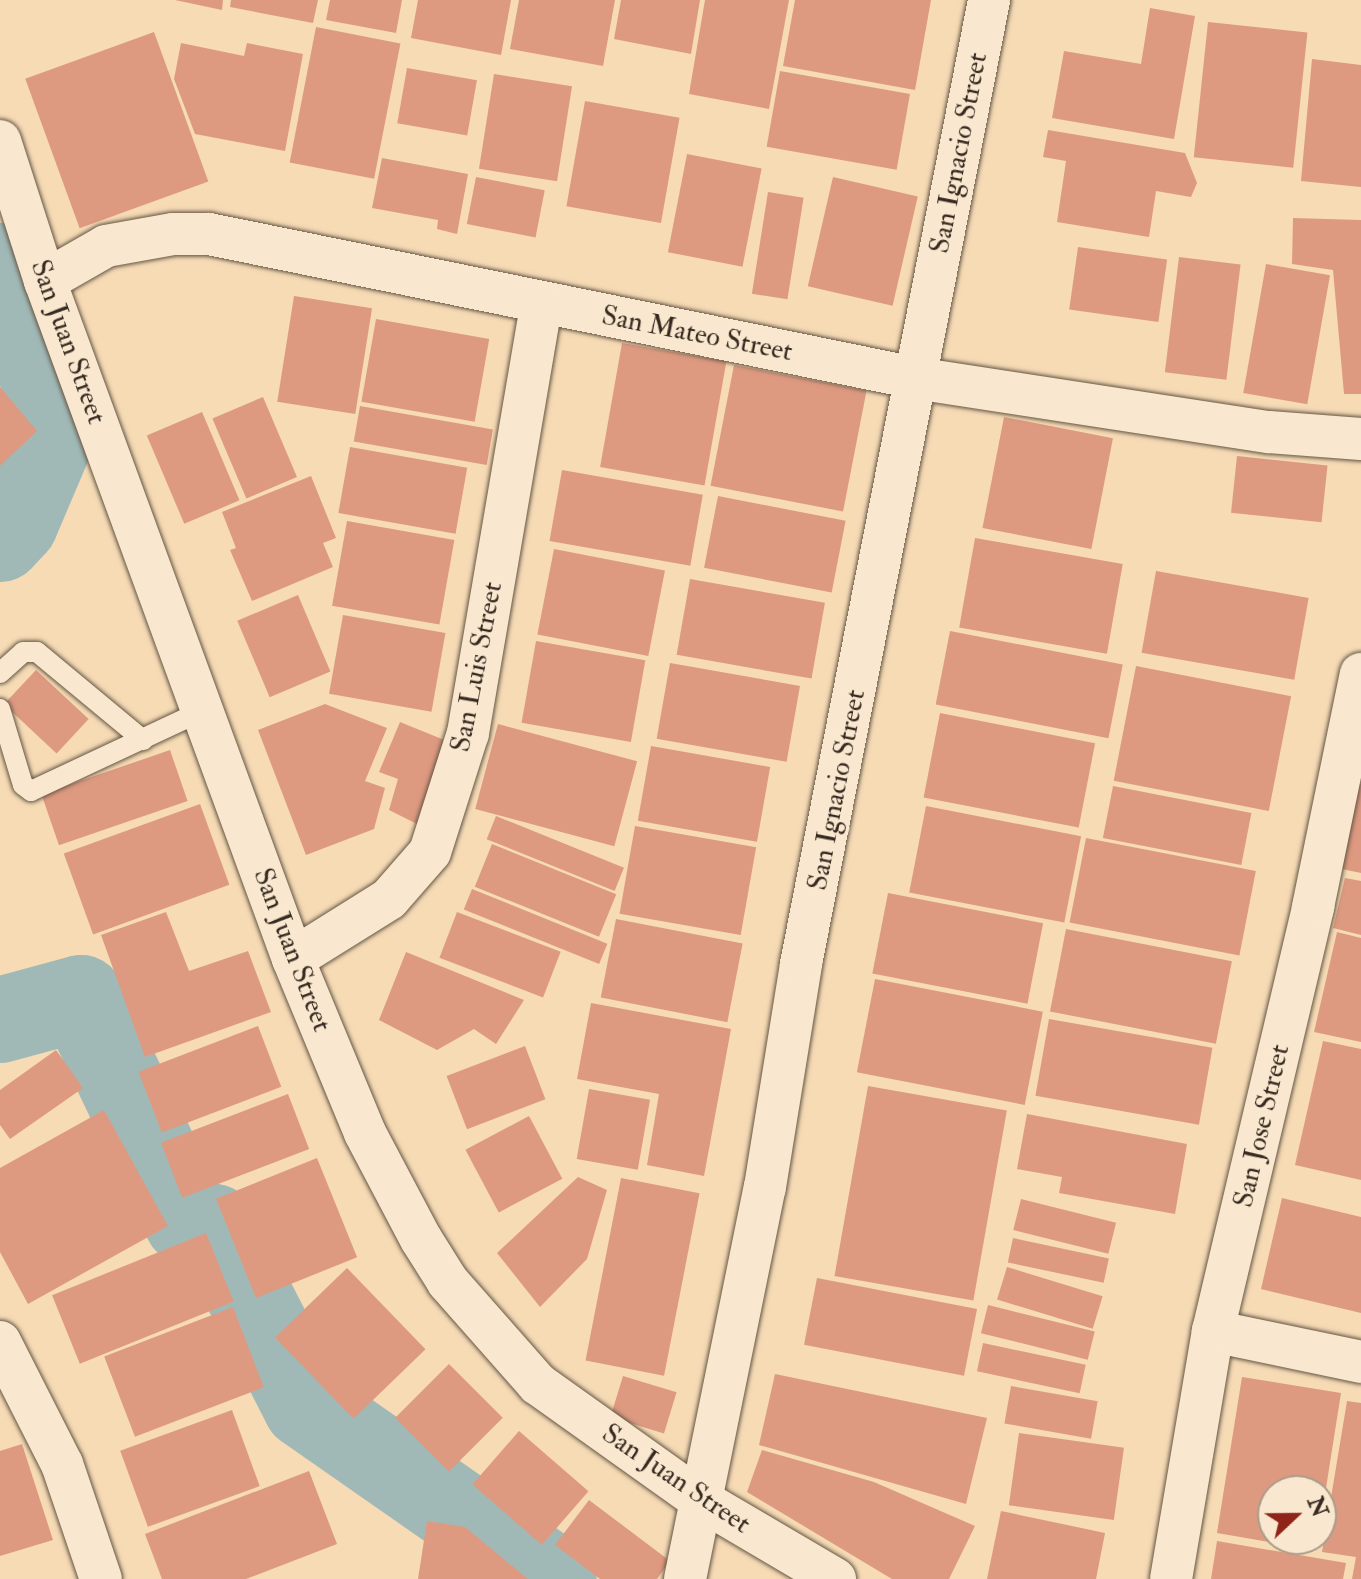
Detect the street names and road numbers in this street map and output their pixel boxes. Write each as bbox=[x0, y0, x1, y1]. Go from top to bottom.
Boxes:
street label: San Ignacio Street bbox=[923, 50, 995, 256]
street label: San Juan Street bbox=[23, 255, 113, 429]
street label: San Mateo Street bbox=[599, 299, 795, 369]
street label: San Luis Street bbox=[444, 579, 510, 755]
street label: San Ignacio Street bbox=[801, 687, 873, 893]
street label: San Juan Street bbox=[245, 864, 339, 1036]
street label: San Jose Street bbox=[1227, 1041, 1297, 1211]
street label: San Juan Street bbox=[595, 1417, 757, 1541]

